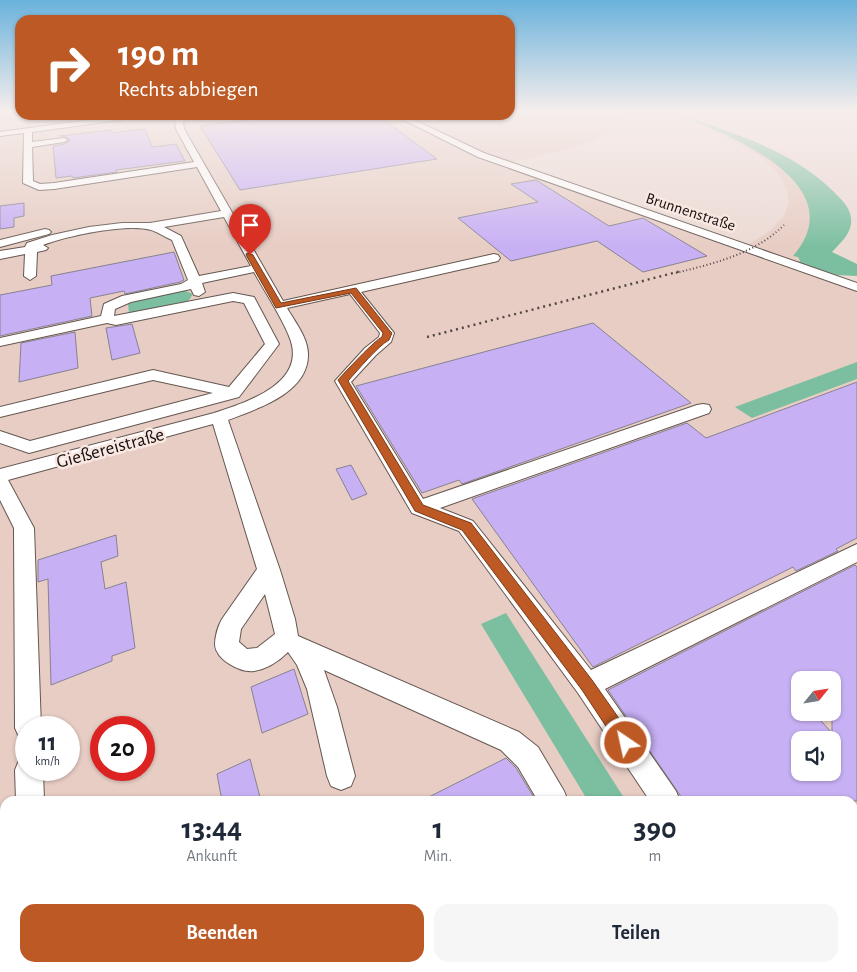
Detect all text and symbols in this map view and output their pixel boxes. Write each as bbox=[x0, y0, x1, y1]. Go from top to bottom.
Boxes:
icon: right bbox=[35, 35, 100, 100]
text: 190 m bbox=[118, 37, 199, 72]
text: Rechts abbiegen bbox=[118, 78, 259, 100]
street label: Brunnenstraße bbox=[644, 190, 738, 234]
pin bbox=[229, 204, 271, 255]
icon: arrive bbox=[236, 211, 264, 239]
street label: Gießereistraße bbox=[54, 425, 166, 472]
north arrow bbox=[791, 671, 841, 721]
map controls bbox=[791, 671, 841, 781]
speed limit sign: 20 bbox=[90, 716, 155, 781]
position arrow bbox=[599, 716, 651, 768]
text: 11 bbox=[38, 730, 57, 755]
button: sound bbox=[791, 731, 841, 781]
text: km/h bbox=[35, 755, 60, 767]
text: 13:44 bbox=[181, 814, 242, 844]
text: 1 bbox=[432, 814, 443, 844]
text: 390 bbox=[633, 814, 677, 844]
text: Ankunft bbox=[186, 848, 237, 864]
text: Min. bbox=[424, 848, 452, 864]
text: m bbox=[649, 848, 661, 864]
button: Beenden bbox=[20, 904, 424, 962]
button: Teilen bbox=[434, 904, 838, 962]

